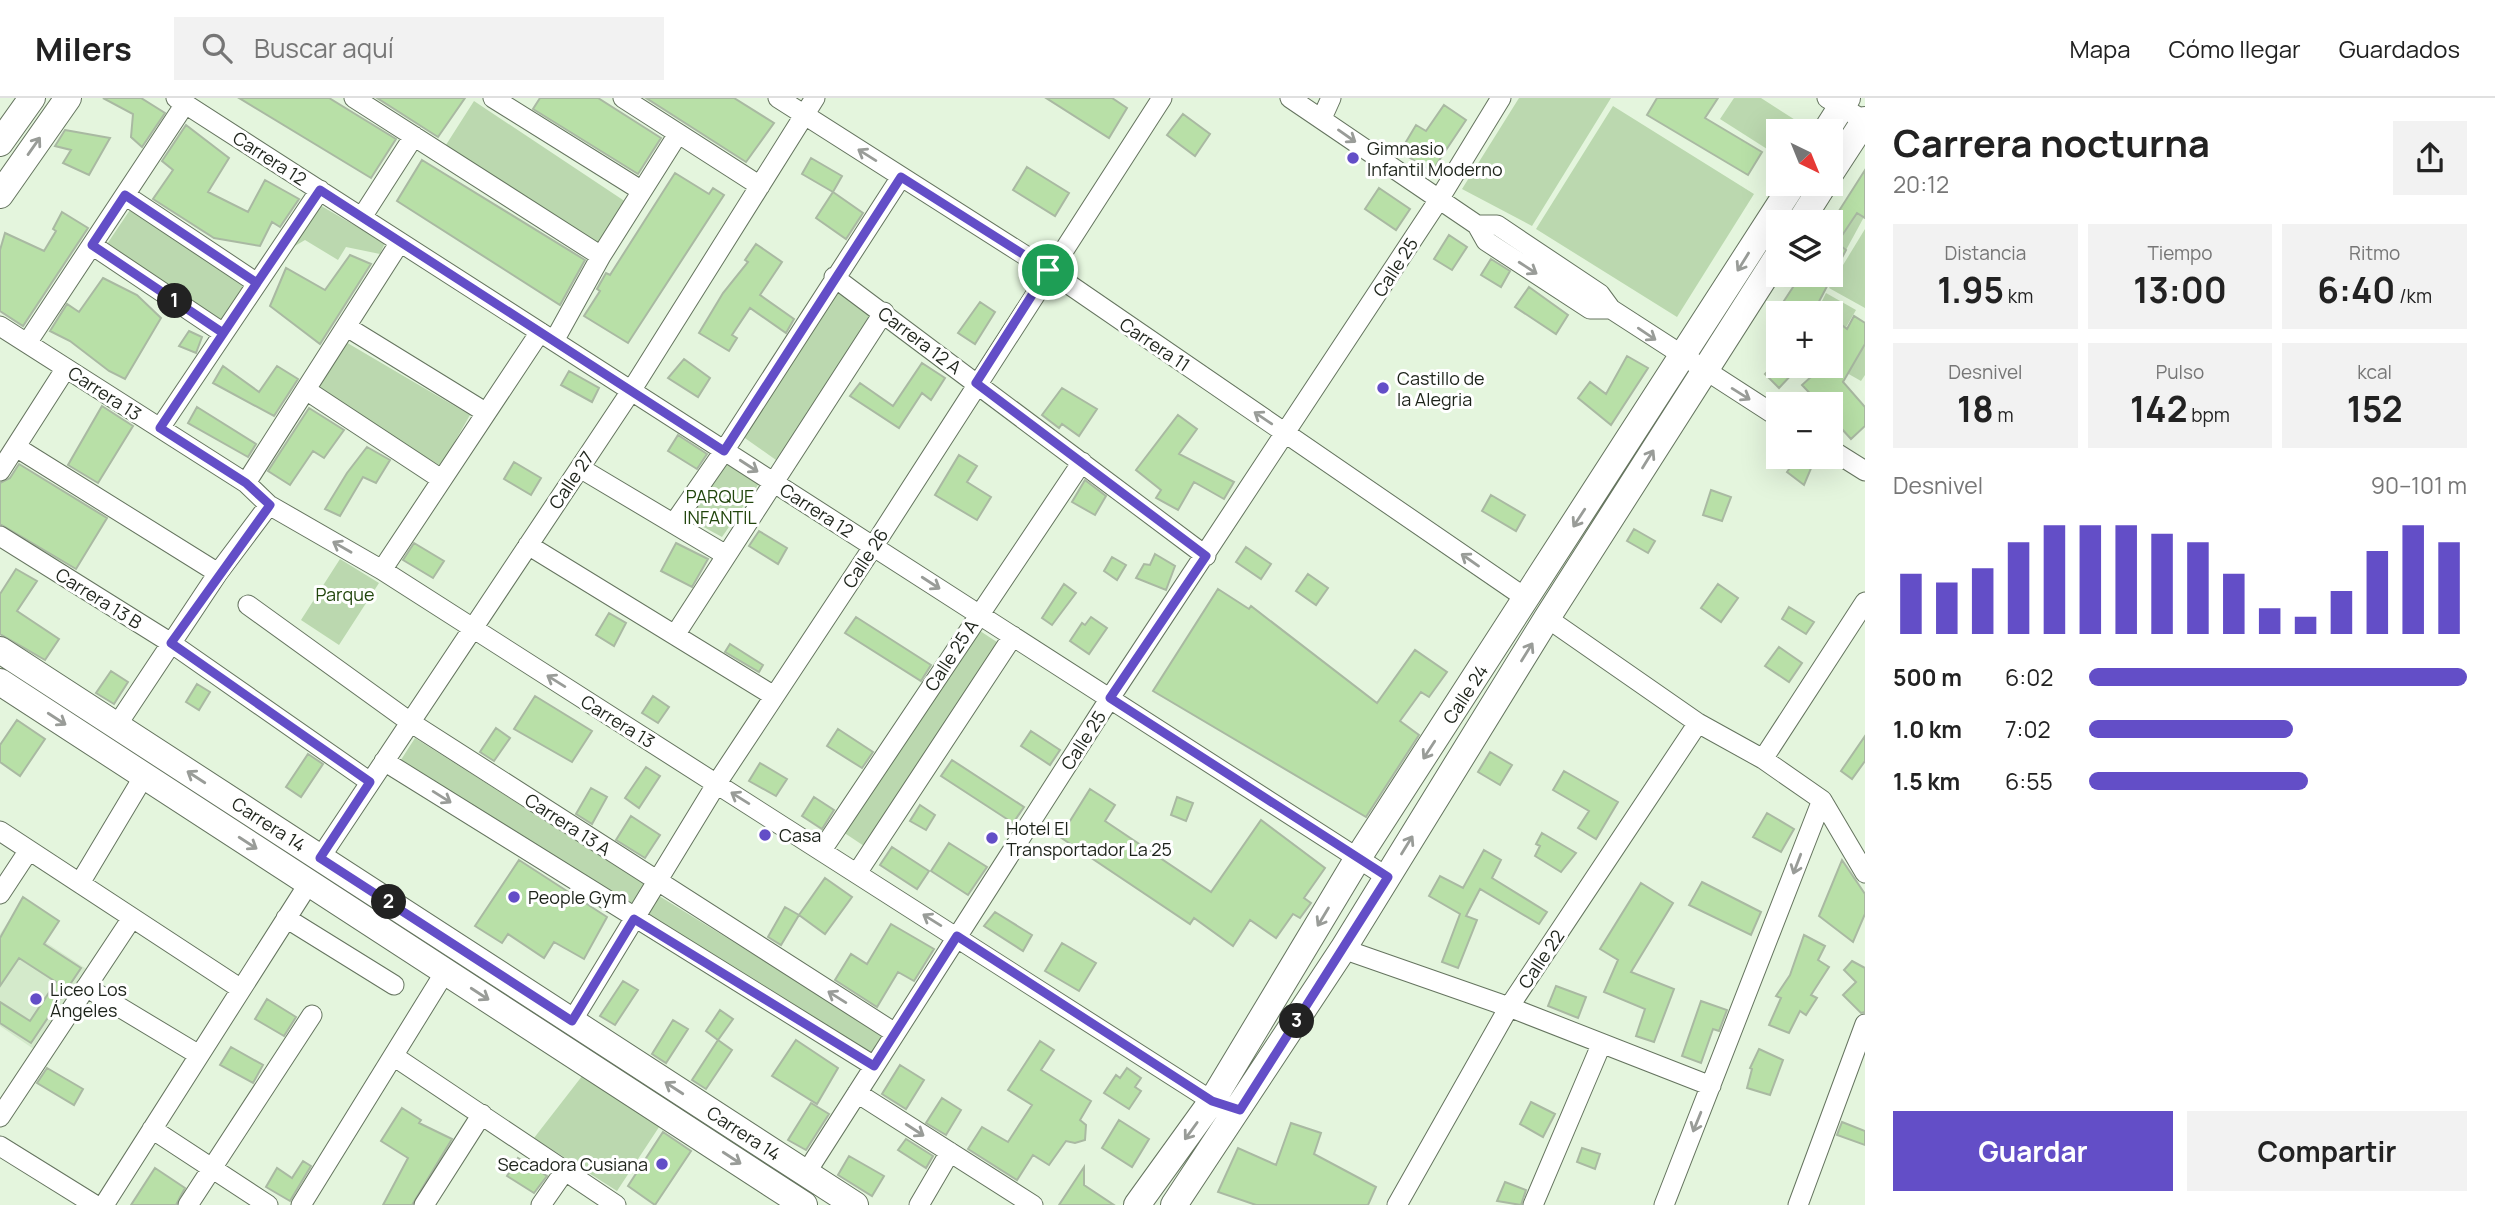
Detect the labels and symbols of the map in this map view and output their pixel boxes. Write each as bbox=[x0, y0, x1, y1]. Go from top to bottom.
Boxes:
north arrow bbox=[1766, 119, 1843, 196]
street label: Carrera 12 bbox=[229, 125, 311, 191]
one-way arrow bbox=[1337, 129, 1356, 143]
place label: Gimnasio Infantil Moderno bbox=[1367, 136, 1503, 181]
one-way arrow bbox=[27, 137, 41, 156]
one-way arrow bbox=[858, 147, 877, 162]
marker: Gimnasio Infantil Moderno bbox=[1345, 150, 1361, 166]
street label: Calle 25 bbox=[1367, 233, 1423, 301]
pin bbox=[1018, 240, 1078, 300]
one-way arrow bbox=[1736, 252, 1750, 271]
one-way arrow bbox=[1518, 262, 1538, 276]
pin: 1 bbox=[158, 284, 192, 318]
street label: Carrera 12 A bbox=[874, 301, 967, 379]
street label: Carrera 11 bbox=[1115, 312, 1195, 376]
one-way arrow bbox=[1636, 327, 1656, 341]
street label: Carrera 13 bbox=[64, 360, 146, 426]
place label: Castillo de la Alegria bbox=[1397, 366, 1485, 411]
marker: Castillo de la Alegria bbox=[1375, 380, 1391, 396]
one-way arrow bbox=[1731, 387, 1751, 401]
one-way arrow bbox=[1254, 410, 1273, 425]
street label: Calle 27 bbox=[543, 446, 599, 514]
one-way arrow bbox=[1642, 450, 1656, 470]
one-way arrow bbox=[738, 460, 758, 474]
street label: Carrera 12 bbox=[776, 477, 858, 543]
park label: PARQUE INFANTIL bbox=[683, 484, 757, 529]
one-way arrow bbox=[1571, 508, 1586, 527]
street label: Calle 26 bbox=[837, 523, 893, 593]
one-way arrow bbox=[333, 540, 353, 554]
one-way arrow bbox=[1461, 553, 1480, 567]
street label: Carrera 13 B bbox=[51, 562, 147, 634]
one-way arrow bbox=[921, 576, 940, 591]
park label: Parque bbox=[316, 582, 374, 606]
street label: Calle 25 A bbox=[919, 614, 983, 696]
one-way arrow bbox=[1520, 642, 1534, 662]
street label: Calle 24 bbox=[1437, 660, 1493, 728]
one-way arrow bbox=[546, 673, 566, 687]
street label: Carrera 13 bbox=[576, 689, 660, 753]
street label: Calle 25 bbox=[1055, 706, 1111, 774]
one-way arrow bbox=[47, 712, 66, 727]
one-way arrow bbox=[1421, 740, 1436, 759]
one-way arrow bbox=[187, 770, 206, 784]
street label: Carrera 13 A bbox=[520, 787, 616, 861]
one-way arrow bbox=[432, 790, 451, 805]
street label: Carrera 14 bbox=[227, 791, 311, 857]
one-way arrow bbox=[731, 791, 750, 805]
place label: Hotel El Transportador La 25 bbox=[1006, 816, 1172, 861]
place label: Casa bbox=[779, 823, 821, 847]
marker: Casa bbox=[757, 827, 773, 843]
marker: Hotel El Transportador La 25 bbox=[984, 830, 1000, 846]
one-way arrow bbox=[238, 836, 257, 851]
one-way arrow bbox=[1401, 836, 1415, 856]
one-way arrow bbox=[1790, 852, 1803, 874]
pin: 2 bbox=[372, 884, 406, 920]
place label: People Gym bbox=[528, 885, 626, 909]
marker: People Gym bbox=[506, 889, 522, 905]
one-way arrow bbox=[1316, 906, 1330, 926]
one-way arrow bbox=[922, 913, 942, 927]
street label: Calle 22 bbox=[1513, 925, 1569, 993]
place label: Liceo Los Ángeles bbox=[50, 977, 127, 1022]
one-way arrow bbox=[469, 987, 489, 1001]
one-way arrow bbox=[828, 989, 848, 1003]
marker: Liceo Los Ángeles bbox=[28, 991, 44, 1007]
pin: 3 bbox=[1280, 1004, 1314, 1038]
one-way arrow bbox=[665, 1080, 685, 1094]
street label: Carrera 14 bbox=[702, 1100, 786, 1166]
one-way arrow bbox=[1690, 1110, 1703, 1132]
one-way arrow bbox=[1183, 1121, 1198, 1140]
one-way arrow bbox=[904, 1123, 924, 1137]
one-way arrow bbox=[722, 1151, 741, 1165]
place label: Secadora Cusiana bbox=[498, 1152, 648, 1176]
marker: Secadora Cusiana bbox=[654, 1156, 670, 1172]

